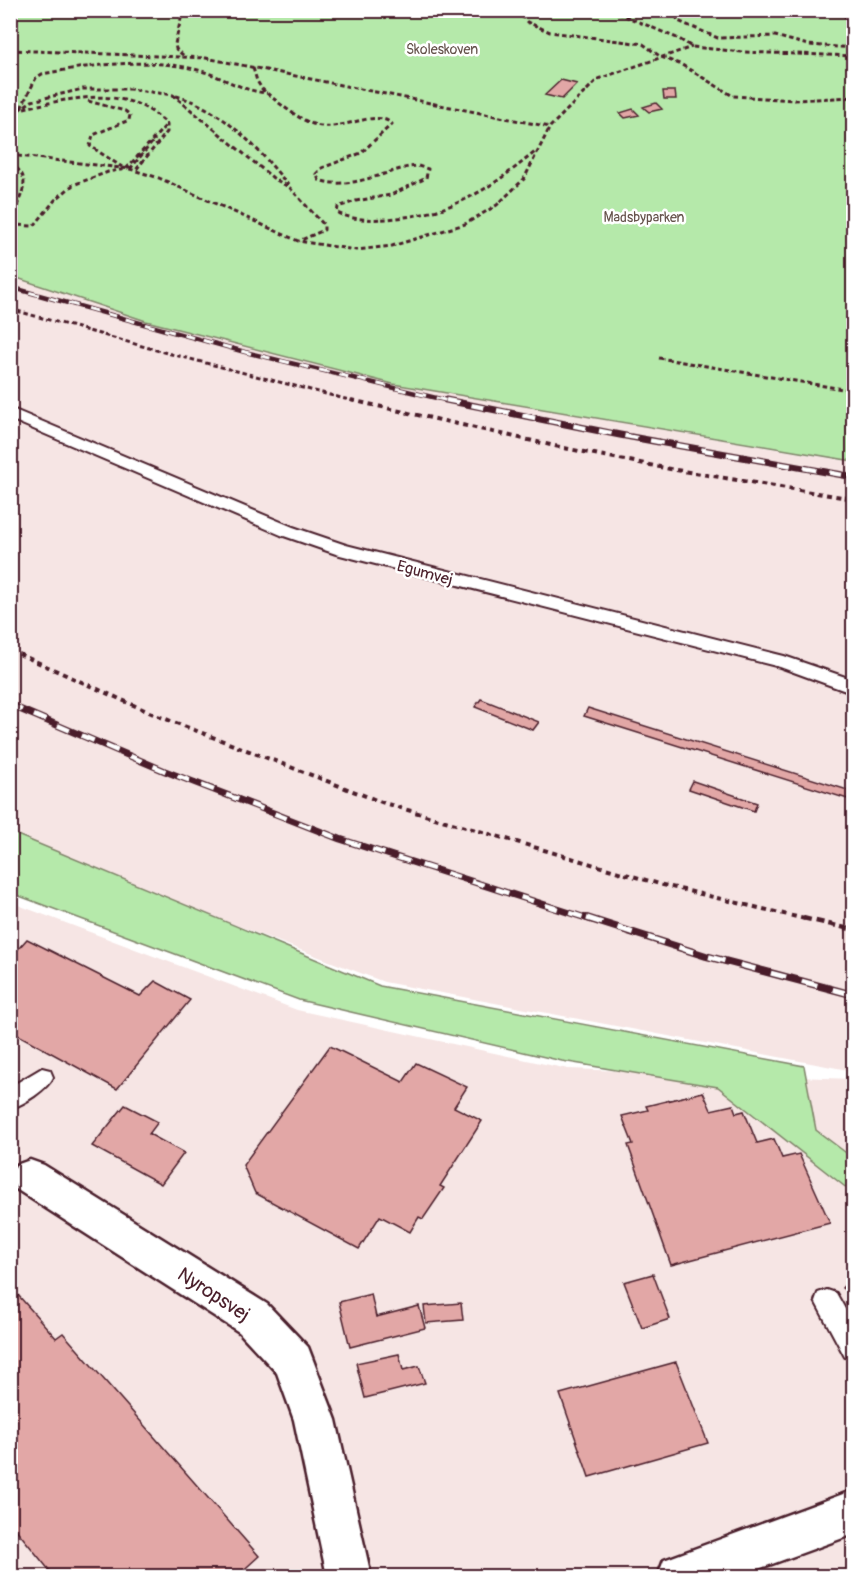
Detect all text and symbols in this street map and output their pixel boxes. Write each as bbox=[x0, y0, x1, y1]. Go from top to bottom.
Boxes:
park label: Skoleskoven bbox=[406, 41, 478, 58]
park label: Madsbyparken bbox=[603, 209, 685, 226]
street label: Egumvej bbox=[395, 556, 455, 590]
street label: Nyropsvej bbox=[173, 1262, 255, 1327]

